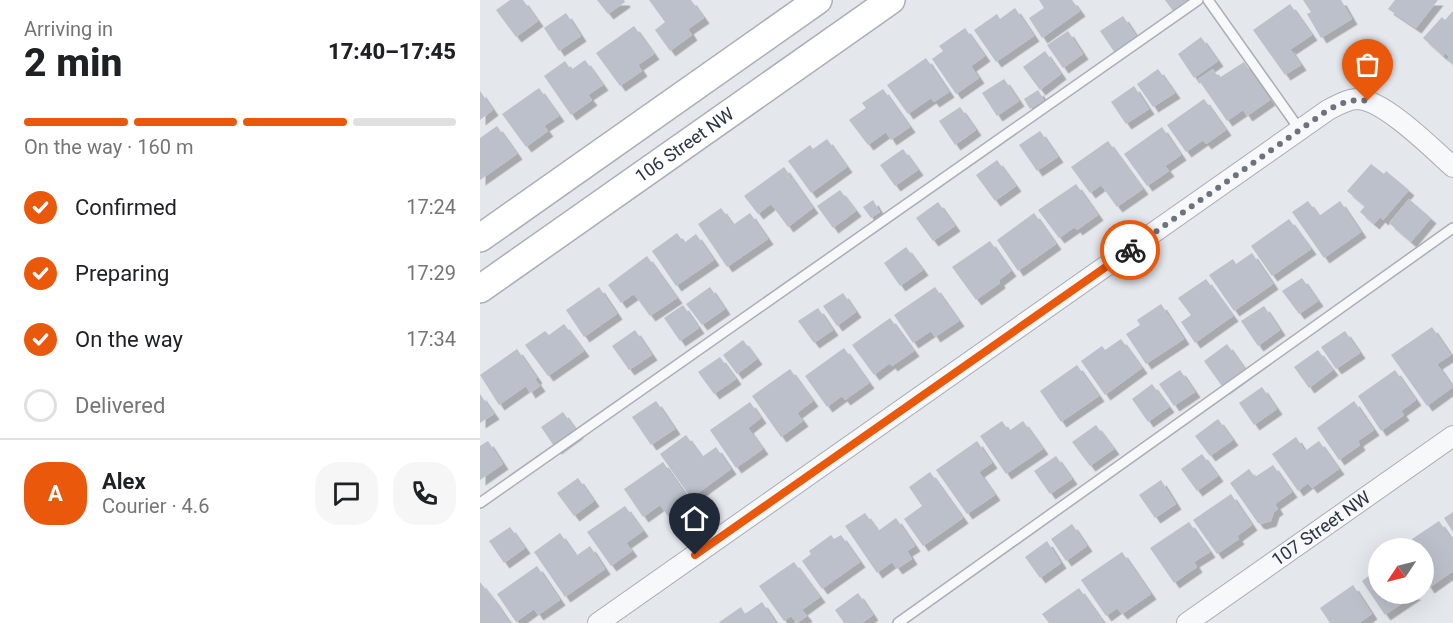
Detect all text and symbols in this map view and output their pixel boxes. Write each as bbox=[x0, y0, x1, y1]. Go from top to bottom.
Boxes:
text: Arriving in bbox=[24, 17, 113, 41]
text: 17:40–17:45 bbox=[328, 39, 456, 64]
pin bbox=[1342, 39, 1393, 101]
text: 2 min bbox=[24, 40, 122, 86]
icon: bag bbox=[1351, 48, 1384, 81]
street label: 106 Street NW bbox=[631, 103, 738, 187]
text: On the way · 160 m bbox=[24, 135, 193, 159]
icon: check bbox=[24, 191, 57, 224]
text: Confirmed bbox=[75, 195, 177, 220]
text: 17:24 bbox=[406, 195, 456, 219]
courier bbox=[1100, 220, 1160, 280]
icon: bike bbox=[1114, 234, 1147, 267]
icon: check bbox=[24, 257, 57, 290]
text: Preparing bbox=[75, 261, 169, 286]
text: 17:29 bbox=[406, 261, 456, 285]
icon: check bbox=[24, 323, 57, 356]
text: On the way bbox=[75, 327, 183, 352]
text: 17:34 bbox=[406, 327, 456, 351]
text: Delivered bbox=[75, 393, 165, 418]
button: chat bbox=[315, 462, 378, 525]
button: phone bbox=[393, 462, 456, 525]
text: Alex bbox=[102, 469, 146, 494]
text: A bbox=[48, 481, 63, 506]
street label: 107 Street NW bbox=[1268, 486, 1374, 570]
pin bbox=[669, 493, 720, 555]
text: Courier · 4.6 bbox=[102, 494, 209, 518]
icon: home bbox=[678, 502, 711, 535]
north arrow bbox=[1368, 538, 1434, 604]
map controls bbox=[1368, 538, 1434, 604]

